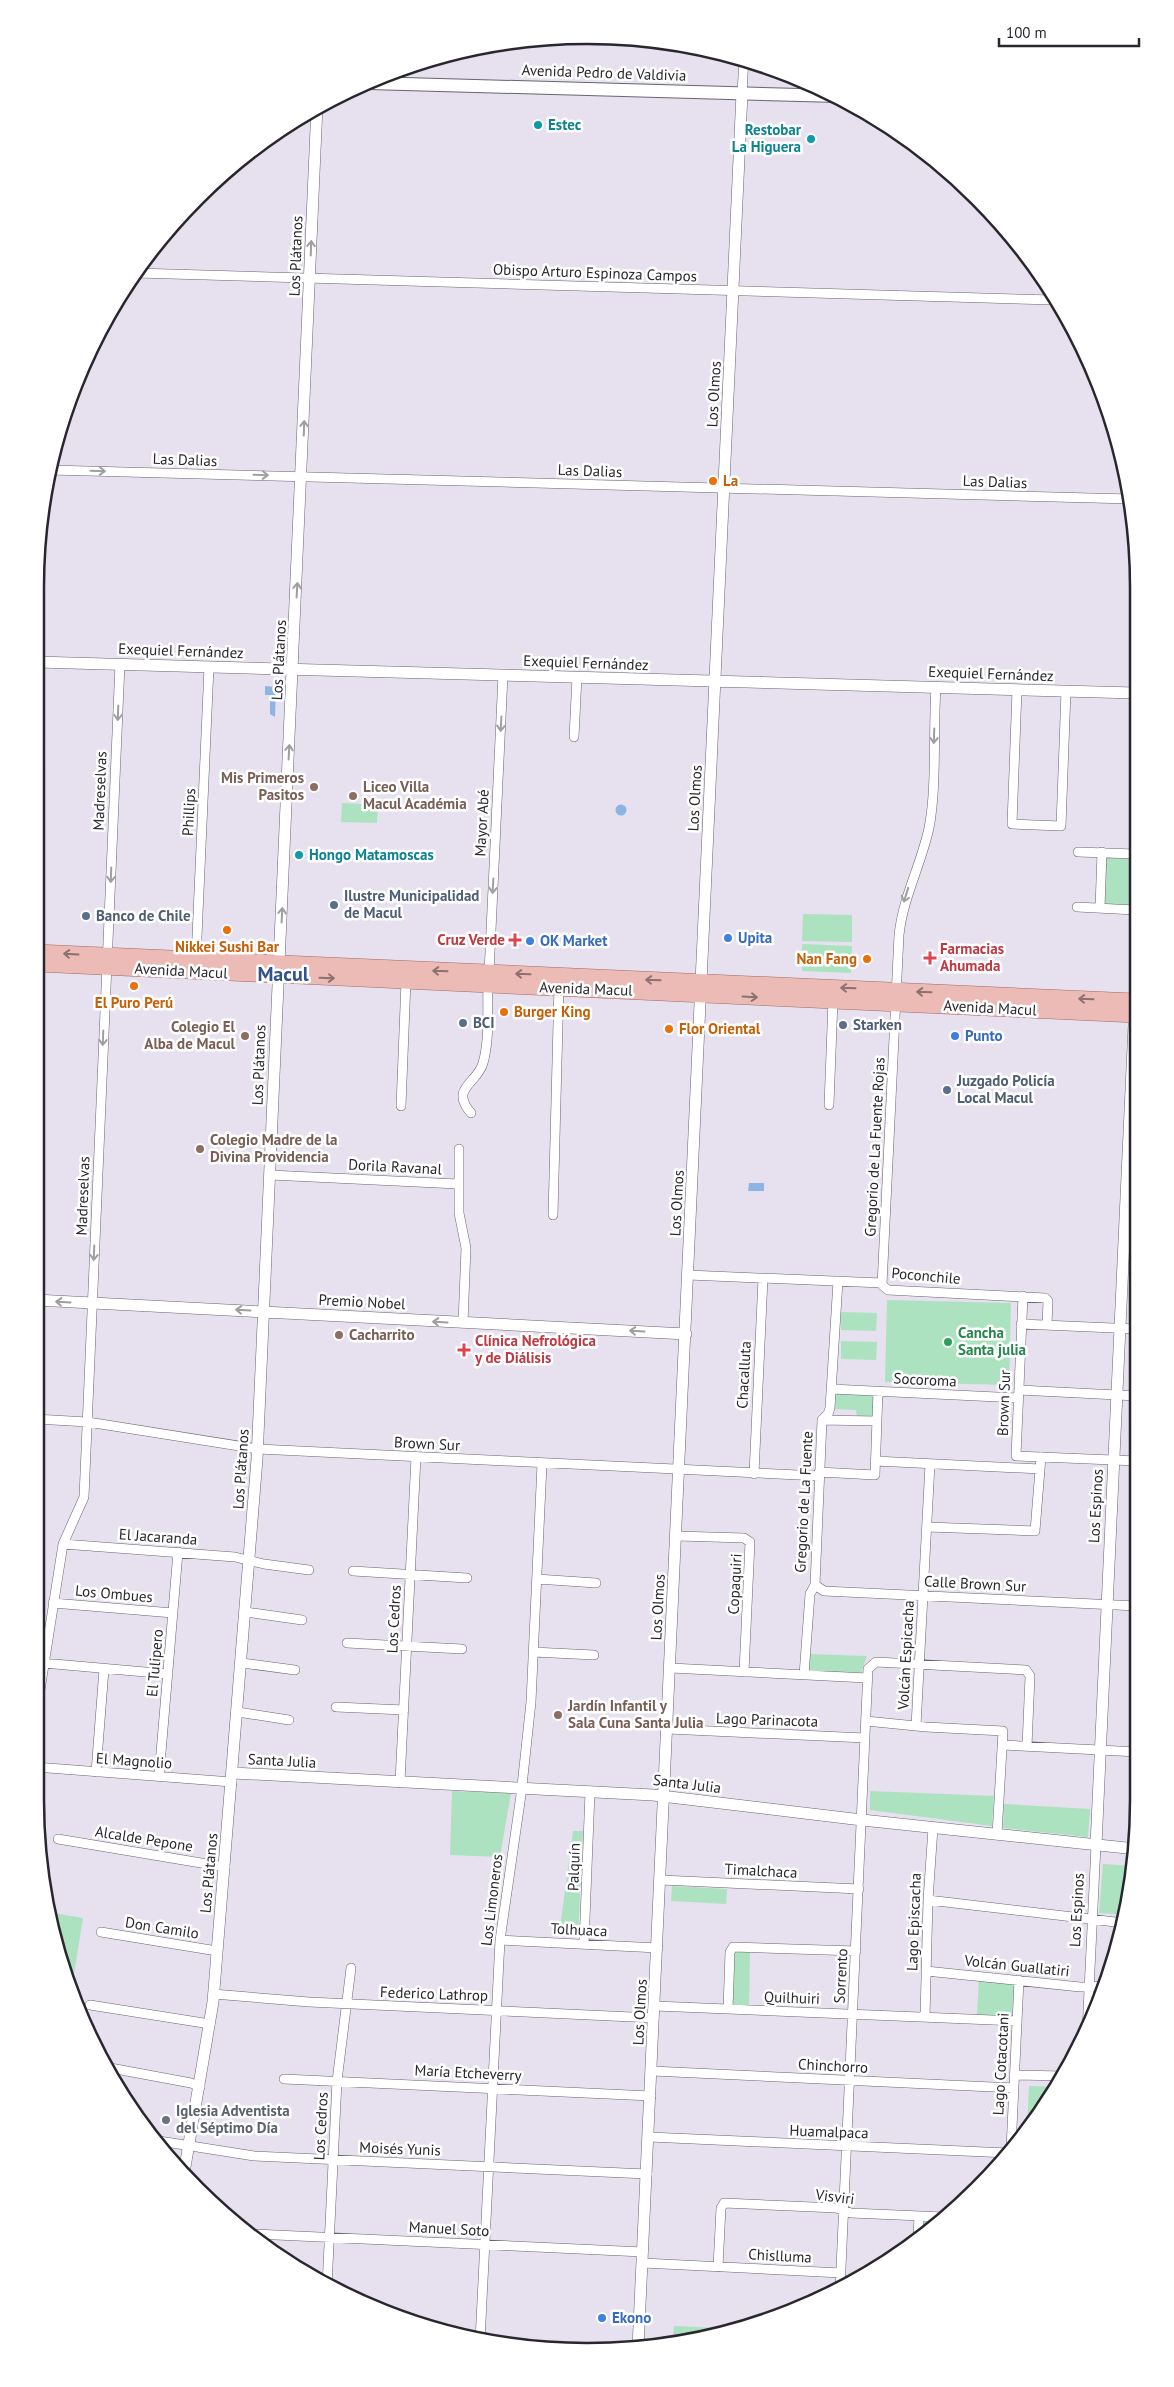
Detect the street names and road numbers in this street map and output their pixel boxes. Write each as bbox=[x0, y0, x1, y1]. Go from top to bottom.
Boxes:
street label: Avenida Pedro de Valdivia bbox=[521, 60, 687, 85]
street label: Los Plátanos bbox=[285, 215, 306, 297]
street label: Obispo Arturo Espinoza Campos bbox=[493, 259, 697, 286]
street label: Los Olmos bbox=[702, 360, 725, 428]
street label: Las Dalias bbox=[152, 449, 218, 470]
street label: Las Dalias bbox=[557, 460, 623, 481]
street label: Las Dalias bbox=[962, 471, 1028, 492]
street label: Los Plátanos bbox=[267, 619, 290, 701]
street label: Exequiel Fernández bbox=[118, 639, 244, 662]
street label: Exequiel Fernández bbox=[523, 651, 649, 674]
street label: Exequiel Fernández bbox=[928, 662, 1054, 685]
street label: Madreselvas bbox=[89, 751, 110, 831]
street label: Los Olmos bbox=[683, 764, 706, 832]
street label: Phillips bbox=[178, 788, 199, 836]
street label: Mayor Abé bbox=[470, 789, 493, 857]
street label: Avenida Macul bbox=[134, 959, 229, 982]
street label: Avenida Macul bbox=[539, 977, 634, 1000]
street label: Avenida Macul bbox=[943, 996, 1038, 1019]
street label: Los Plátanos bbox=[248, 1024, 269, 1106]
street label: Gregorio de La Fuente Rojas bbox=[860, 1057, 889, 1237]
street label: Dorila Ravanal bbox=[348, 1155, 443, 1178]
street label: Madreselvas bbox=[72, 1156, 93, 1236]
street label: Los Olmos bbox=[665, 1169, 688, 1237]
street label: Poconchile bbox=[891, 1263, 962, 1288]
street label: Premio Nobel bbox=[318, 1290, 407, 1313]
street label: Chacalluta bbox=[732, 1341, 755, 1409]
street label: Socoroma bbox=[893, 1368, 957, 1391]
street label: Brown Sur bbox=[993, 1370, 1014, 1436]
street label: Los Plátanos bbox=[228, 1428, 253, 1510]
street label: Gregorio de La Fuente bbox=[790, 1431, 817, 1573]
street label: Brown Sur bbox=[394, 1432, 461, 1455]
street label: Los Espinos bbox=[1084, 1468, 1107, 1544]
street label: El Jacaranda bbox=[118, 1524, 198, 1549]
street label: Copaquiri bbox=[723, 1553, 746, 1615]
street label: Calle Brown Sur bbox=[923, 1571, 1027, 1596]
street label: Los Olmos bbox=[646, 1573, 669, 1641]
street label: Los Ombues bbox=[74, 1581, 154, 1606]
street label: Los Cedros bbox=[382, 1584, 405, 1654]
street label: Volcán Espicacha bbox=[893, 1600, 918, 1711]
street label: El Tulipero bbox=[142, 1628, 167, 1698]
street label: Lago Parinacota bbox=[716, 1708, 818, 1731]
street label: El Magnolio bbox=[95, 1748, 173, 1773]
street label: Santa Julia bbox=[247, 1749, 317, 1772]
street label: Santa Julia bbox=[652, 1770, 722, 1797]
street label: Alcalde Pepone bbox=[94, 1821, 194, 1856]
street label: Los Plátanos bbox=[196, 1832, 221, 1914]
street label: Palquín bbox=[563, 1843, 584, 1891]
street label: Los Limoneros bbox=[476, 1853, 507, 1947]
street label: Timalchaca bbox=[724, 1859, 798, 1882]
street label: Los Espinos bbox=[1065, 1872, 1088, 1948]
street label: Lago Episcacha bbox=[902, 1873, 925, 1971]
street label: Don Camilo bbox=[124, 1912, 200, 1943]
street label: Tolhuaca bbox=[550, 1919, 608, 1940]
street label: Sorrento bbox=[830, 1948, 851, 2004]
street label: Volcán Guallatiri bbox=[963, 1950, 1071, 1980]
street label: Los Olmos bbox=[628, 1978, 651, 2046]
street label: Federico Lathrop bbox=[380, 1982, 488, 2005]
street label: Quilhuiri bbox=[764, 1987, 820, 2008]
street label: Lago Cotacotani bbox=[988, 2012, 1013, 2116]
street label: Chinchorro bbox=[797, 2054, 869, 2077]
street label: María Etcheverry bbox=[414, 2060, 522, 2085]
street label: Los Cedros bbox=[309, 2091, 332, 2161]
street label: Huamalpaca bbox=[789, 2121, 869, 2142]
street label: Moisés Yunis bbox=[359, 2138, 441, 2159]
street label: Visviri bbox=[813, 2185, 856, 2208]
street label: Manuel Soto bbox=[408, 2217, 490, 2240]
street label: Chislluma bbox=[748, 2244, 812, 2267]

